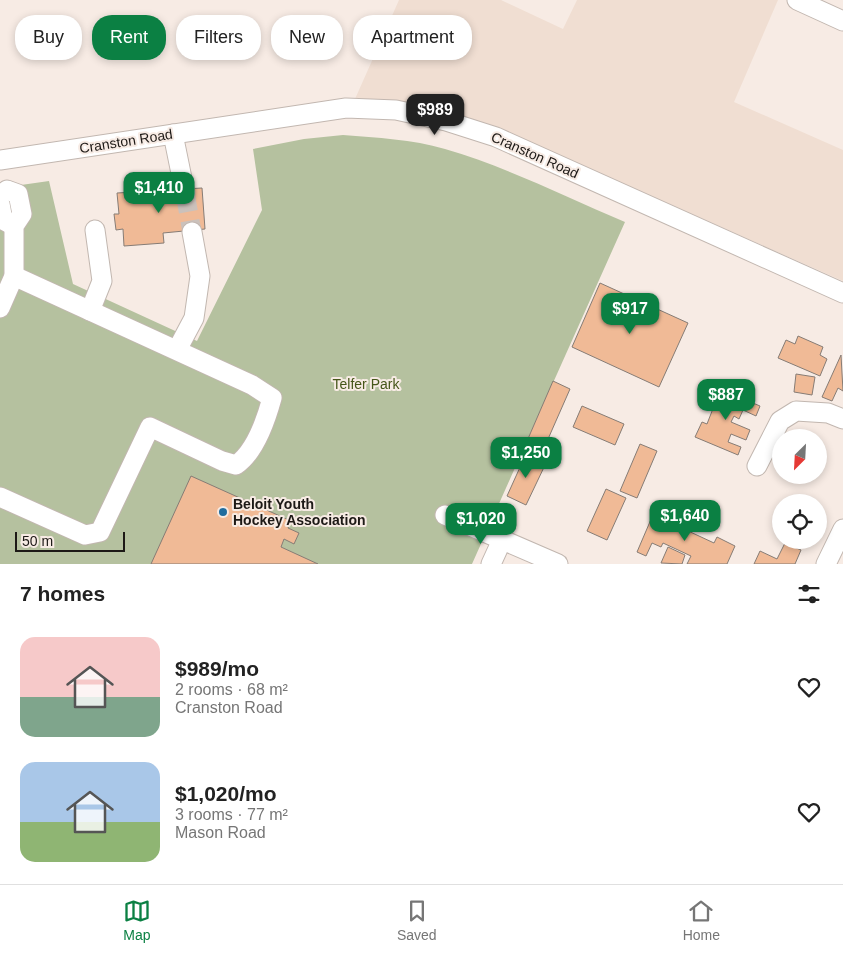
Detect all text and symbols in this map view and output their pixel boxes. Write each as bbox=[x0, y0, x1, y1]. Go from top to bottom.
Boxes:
chip: Buy bbox=[15, 15, 82, 60]
chip: Rent bbox=[92, 15, 166, 60]
chip: Filters bbox=[176, 15, 261, 60]
chip: New bbox=[271, 15, 343, 60]
chip: Apartment bbox=[353, 15, 472, 60]
pin: $989 bbox=[405, 94, 465, 136]
text: $989 bbox=[417, 101, 453, 118]
street label: Cranston Road bbox=[78, 126, 174, 156]
street label: Cranston Road bbox=[489, 129, 581, 181]
pin: $1,410 bbox=[118, 172, 200, 214]
text: $1,410 bbox=[135, 179, 183, 196]
pin: $917 bbox=[600, 292, 660, 335]
text: $917 bbox=[612, 300, 648, 317]
park label: Telfer Park bbox=[333, 376, 400, 392]
pin: $887 bbox=[696, 378, 756, 421]
text: $887 bbox=[708, 386, 744, 403]
north arrow bbox=[772, 429, 828, 484]
map controls bbox=[772, 429, 827, 549]
pin: $1,250 bbox=[485, 436, 567, 479]
text: $1,250 bbox=[502, 444, 550, 461]
button: locate bbox=[772, 494, 827, 549]
place label: Beloit Youth Hockey Association bbox=[233, 496, 366, 528]
pin: $1,640 bbox=[644, 500, 726, 542]
pin: $1,020 bbox=[440, 502, 522, 545]
marker: Beloit Youth Hockey Association bbox=[217, 506, 229, 518]
text: $1,640 bbox=[661, 507, 709, 524]
text: $1,020 bbox=[457, 510, 505, 527]
scale bar bbox=[15, 529, 125, 552]
text: 50 m bbox=[22, 533, 53, 549]
icon: filters bbox=[795, 580, 823, 608]
text: 7 homes bbox=[20, 582, 105, 605]
icon: home bbox=[60, 657, 120, 717]
text: $989/mo bbox=[175, 657, 259, 680]
icon: heart bbox=[795, 673, 823, 701]
text: 2 rooms · 68 m² bbox=[175, 681, 288, 698]
text: Cranston Road bbox=[175, 699, 283, 716]
icon: home bbox=[60, 782, 120, 842]
text: $1,020/mo bbox=[175, 782, 277, 805]
icon: heart bbox=[795, 798, 823, 826]
text: 3 rooms · 77 m² bbox=[175, 806, 288, 823]
text: Mason Road bbox=[175, 824, 266, 841]
tab: Map bbox=[123, 897, 151, 943]
tab: Saved bbox=[397, 897, 437, 943]
tab: Home bbox=[683, 897, 720, 943]

